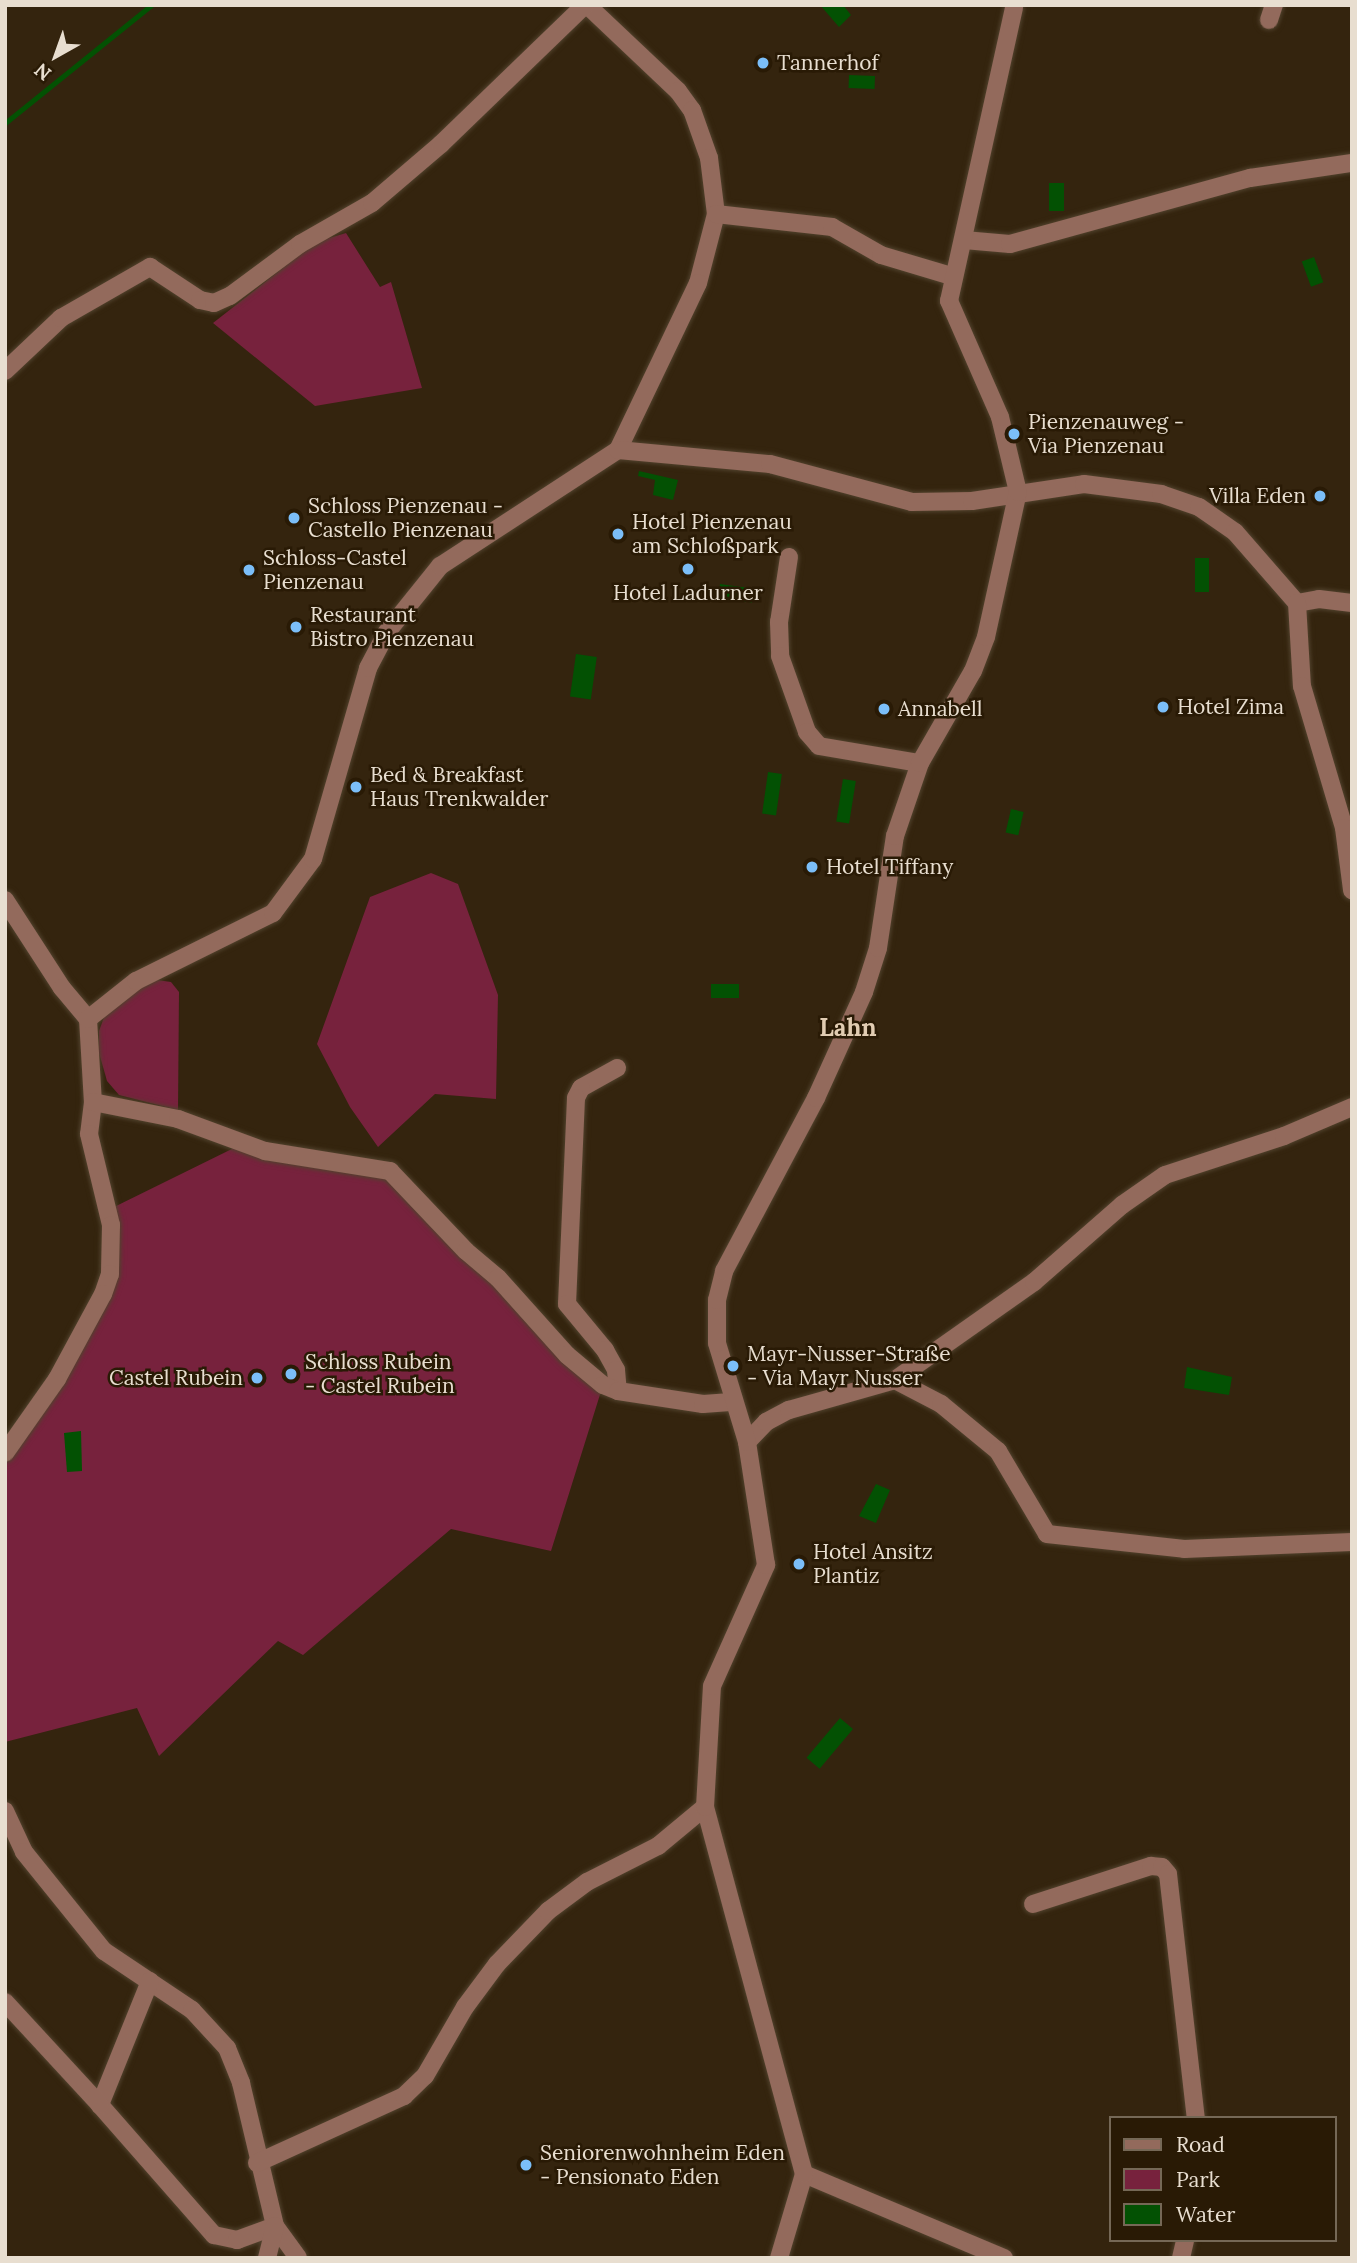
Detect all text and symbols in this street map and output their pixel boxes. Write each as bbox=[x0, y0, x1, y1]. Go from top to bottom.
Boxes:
north arrow bbox=[21, 21, 91, 91]
place label: Tannerhof bbox=[777, 50, 879, 76]
marker: Tannerhof bbox=[755, 55, 771, 71]
text: N bbox=[29, 58, 56, 86]
place label: Pienzenauweg - Via Pienzenau bbox=[1028, 409, 1184, 459]
marker: Pienzenauweg - Via Pienzenau bbox=[1006, 426, 1022, 442]
place label: Villa Eden bbox=[1209, 483, 1306, 509]
marker: Villa Eden bbox=[1312, 488, 1328, 504]
place label: Schloss Pienzenau - Castello Pienzenau bbox=[308, 493, 503, 543]
place label: Hotel Pienzenau am Schloßpark bbox=[632, 509, 792, 559]
marker: Schloss Pienzenau - Castello Pienzenau bbox=[286, 510, 302, 526]
marker: Hotel Pienzenau am Schloßpark bbox=[610, 526, 626, 542]
place label: Schloss-Castel Pienzenau bbox=[263, 545, 407, 595]
marker: Hotel Ladurner bbox=[680, 561, 696, 577]
marker: Schloss-Castel Pienzenau bbox=[241, 562, 257, 578]
place label: Hotel Ladurner bbox=[613, 580, 763, 606]
place label: Restaurant Bistro Pienzenau bbox=[310, 602, 474, 652]
marker: Restaurant Bistro Pienzenau bbox=[288, 619, 304, 635]
place label: Hotel Zima bbox=[1177, 694, 1284, 720]
place label: Annabell bbox=[898, 696, 983, 722]
marker: Hotel Zima bbox=[1155, 699, 1171, 715]
marker: Annabell bbox=[876, 701, 892, 717]
place label: Bed & Breakfast Haus Trenkwalder bbox=[370, 762, 548, 812]
marker: Bed & Breakfast Haus Trenkwalder bbox=[348, 779, 364, 795]
place label: Hotel Tiffany bbox=[826, 854, 953, 880]
marker: Hotel Tiffany bbox=[804, 859, 820, 875]
district label: Lahn bbox=[819, 1014, 877, 1042]
place label: Mayr-Nusser-Straße - Via Mayr Nusser bbox=[747, 1341, 951, 1391]
place label: Schloss Rubein - Castel Rubein bbox=[305, 1349, 455, 1399]
marker: Mayr-Nusser-Straße - Via Mayr Nusser bbox=[725, 1358, 741, 1374]
place label: Castel Rubein bbox=[109, 1365, 243, 1391]
marker: Schloss Rubein - Castel Rubein bbox=[283, 1366, 299, 1382]
marker: Castel Rubein bbox=[249, 1370, 265, 1386]
place label: Hotel Ansitz Plantiz bbox=[813, 1539, 933, 1589]
marker: Hotel Ansitz Plantiz bbox=[791, 1556, 807, 1572]
legend bbox=[1108, 2116, 1336, 2242]
text: Road bbox=[1176, 2131, 1225, 2158]
place label: Seniorenwohnheim Eden - Pensionato Eden bbox=[540, 2140, 785, 2190]
marker: Seniorenwohnheim Eden - Pensionato Eden bbox=[518, 2157, 534, 2173]
text: Park bbox=[1176, 2166, 1220, 2193]
text: Water bbox=[1176, 2201, 1235, 2228]

